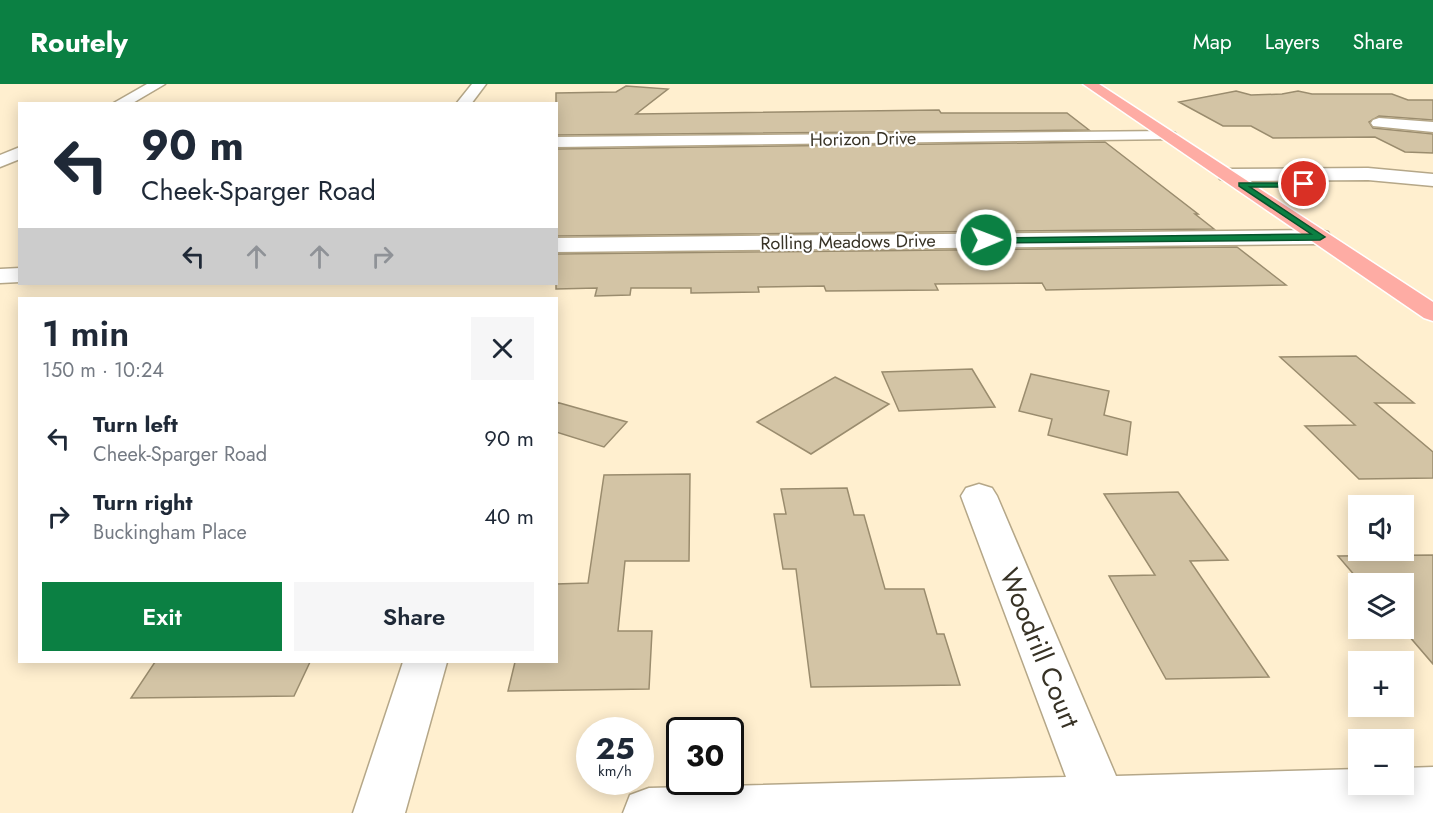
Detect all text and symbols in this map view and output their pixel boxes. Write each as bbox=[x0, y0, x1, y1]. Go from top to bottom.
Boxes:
text: Routely bbox=[30, 22, 128, 63]
text: Map bbox=[1193, 27, 1232, 57]
text: Layers bbox=[1265, 27, 1320, 57]
text: Share bbox=[1353, 27, 1403, 57]
text: 90 m bbox=[141, 115, 244, 176]
street label: Horizon Drive bbox=[810, 125, 916, 153]
icon: left bbox=[42, 126, 120, 204]
pin bbox=[1278, 158, 1329, 209]
icon: arrive bbox=[1287, 167, 1320, 200]
text: Cheek-Sparger Road bbox=[141, 171, 376, 210]
position arrow bbox=[954, 208, 1018, 272]
street label: Rolling Meadows Drive bbox=[760, 227, 936, 257]
icon: left bbox=[177, 240, 210, 273]
icon: ahead bbox=[240, 240, 273, 273]
icon: ahead bbox=[303, 240, 336, 273]
icon: right bbox=[366, 240, 399, 273]
text: 1 min bbox=[42, 307, 129, 359]
button: close bbox=[471, 317, 534, 380]
text: 150 m · 10:24 bbox=[42, 356, 164, 385]
text: Turn left bbox=[93, 408, 178, 440]
icon: left bbox=[42, 422, 75, 455]
text: 90 m bbox=[484, 422, 534, 454]
text: Cheek-Sparger Road bbox=[93, 440, 267, 469]
text: Turn right bbox=[93, 486, 193, 518]
map controls bbox=[1348, 495, 1414, 795]
button: sound bbox=[1348, 495, 1414, 561]
icon: right bbox=[42, 500, 75, 533]
text: 40 m bbox=[484, 500, 534, 532]
text: Buckingham Place bbox=[93, 518, 247, 547]
street label: Woodrill Court bbox=[990, 562, 1090, 734]
button: layers bbox=[1348, 573, 1414, 639]
button: Exit bbox=[42, 582, 282, 651]
button: Share bbox=[294, 582, 534, 651]
button: + bbox=[1348, 651, 1414, 717]
speed limit sign: 30 bbox=[666, 717, 744, 795]
text: 25 bbox=[595, 727, 635, 770]
button: − bbox=[1348, 729, 1414, 795]
text: km/h bbox=[598, 760, 632, 782]

